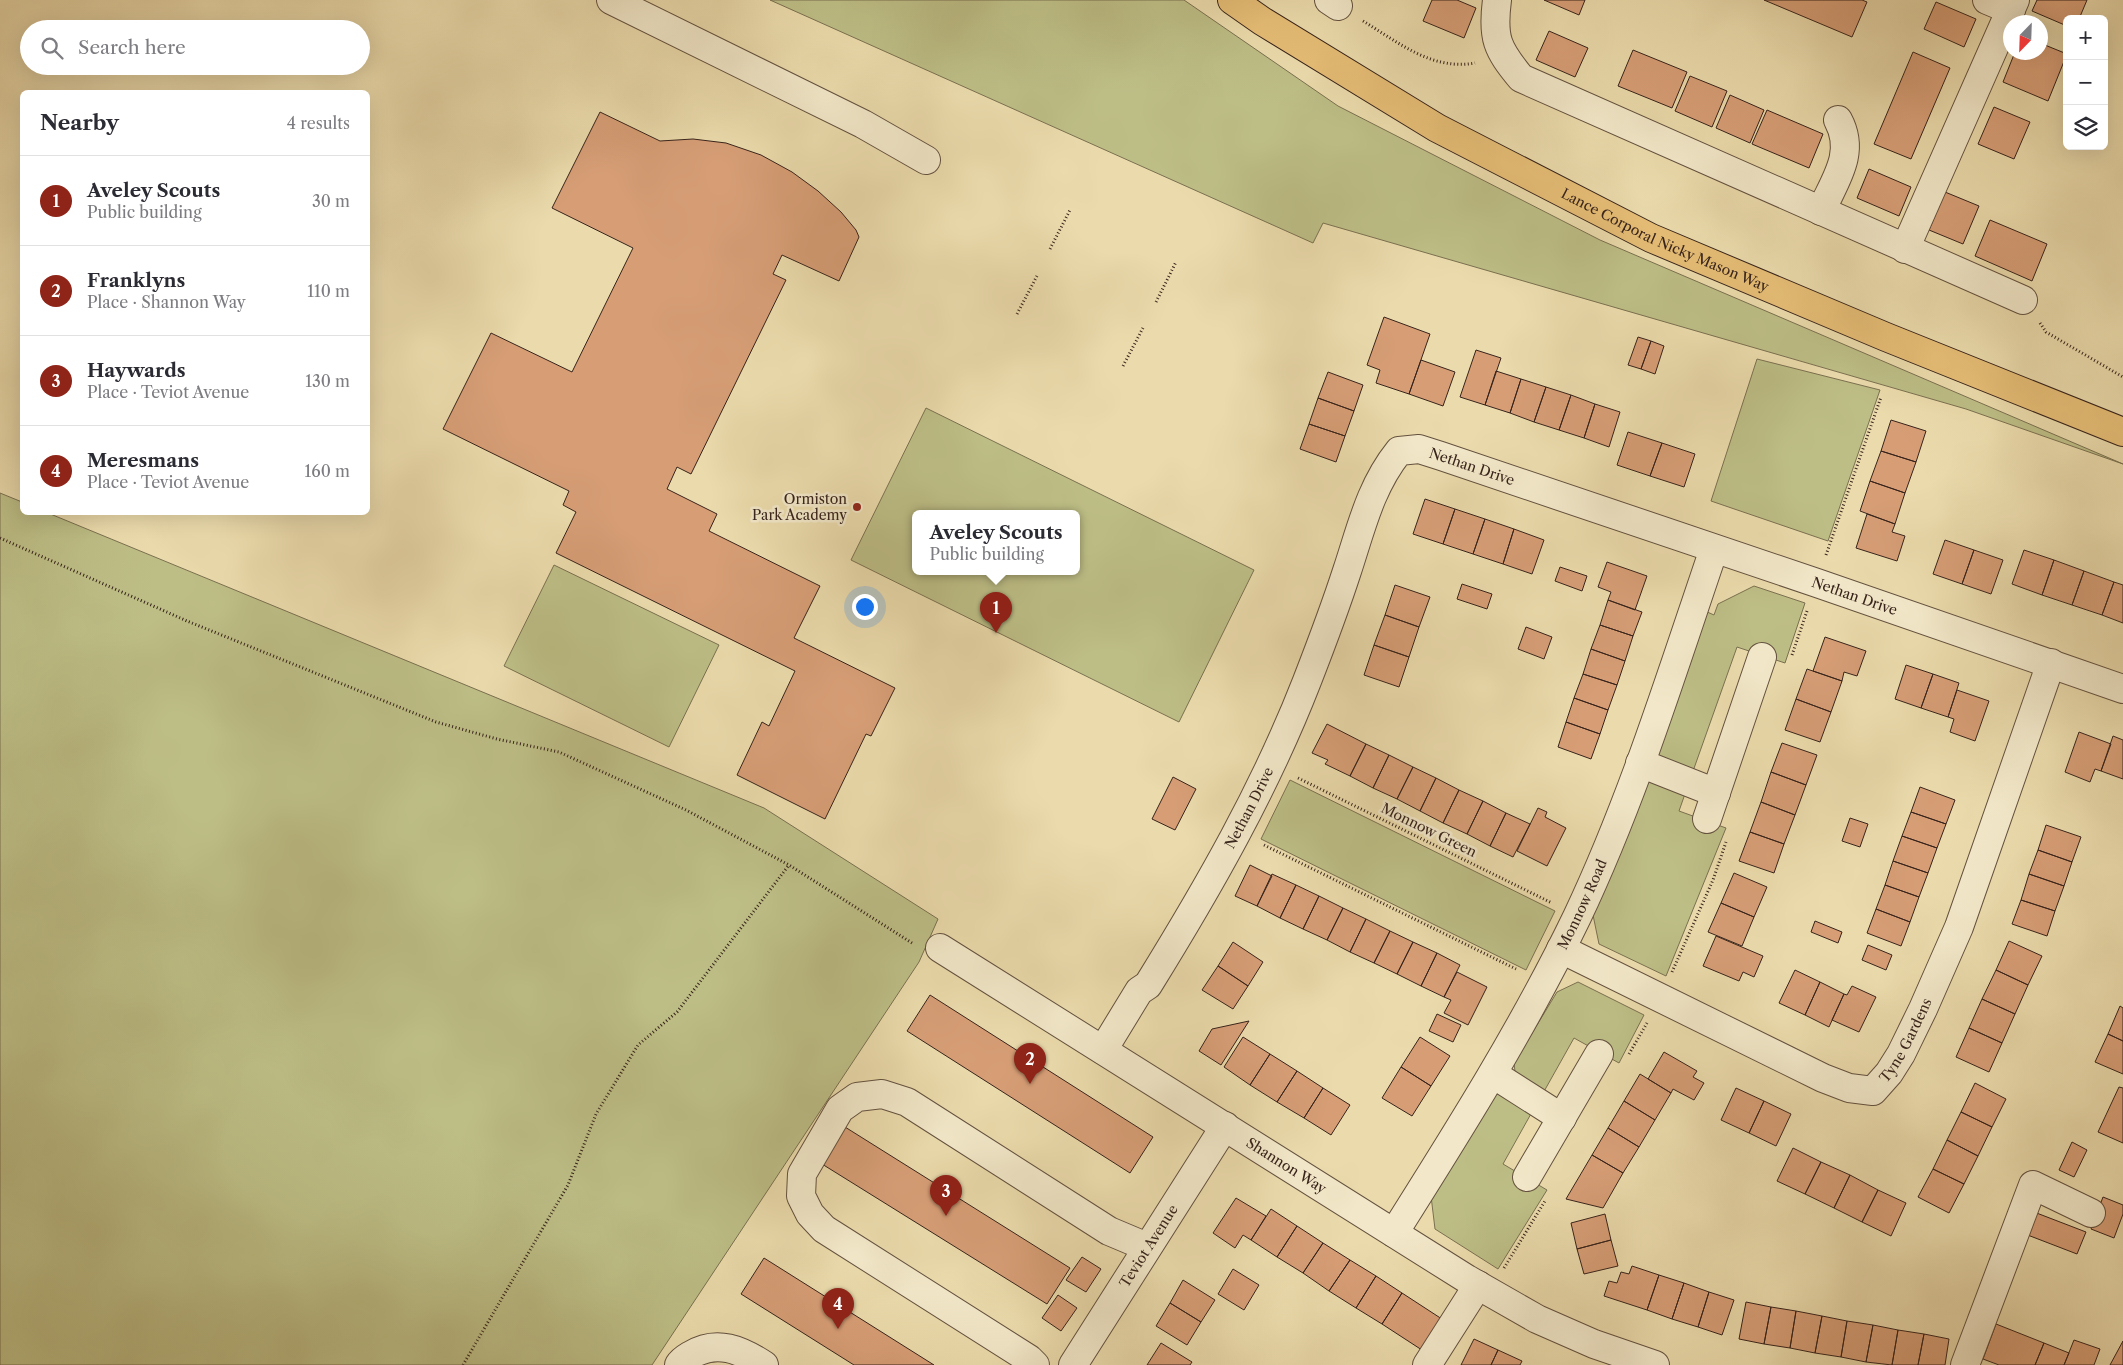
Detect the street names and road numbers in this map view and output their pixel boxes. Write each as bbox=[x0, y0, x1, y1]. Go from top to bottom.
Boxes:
street label: Lance Corporal Nicky Mason Way bbox=[1558, 184, 1772, 296]
street label: Nethan Drive bbox=[1427, 444, 1517, 489]
street label: Nethan Drive bbox=[1810, 573, 1900, 619]
street label: Nethan Drive bbox=[1221, 764, 1277, 852]
street label: Monnow Green bbox=[1378, 799, 1480, 861]
street label: Monnow Road bbox=[1553, 856, 1611, 953]
street label: Tyne Gardens bbox=[1876, 995, 1936, 1086]
street label: Shannon Way bbox=[1243, 1134, 1330, 1198]
street label: Teviot Avenue bbox=[1116, 1201, 1182, 1291]

